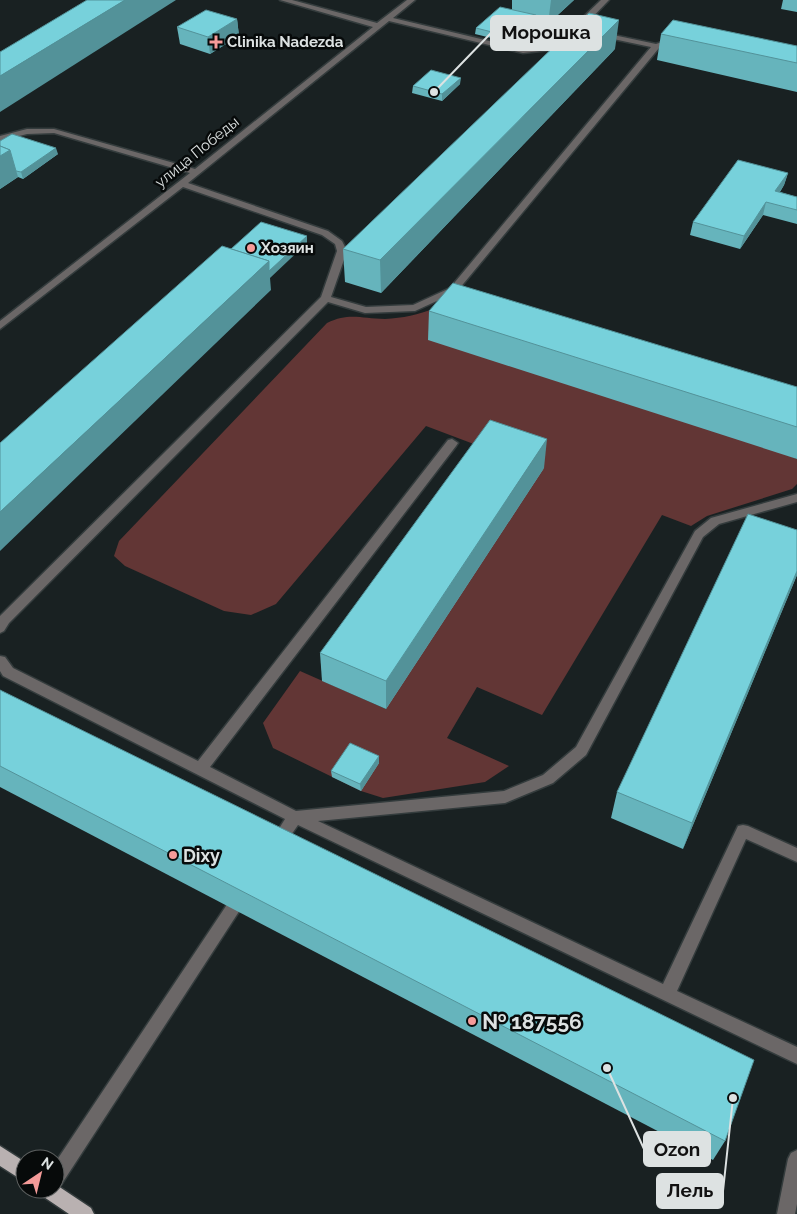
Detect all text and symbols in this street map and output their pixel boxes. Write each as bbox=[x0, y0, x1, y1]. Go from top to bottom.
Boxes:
callout: Морошка bbox=[491, 16, 601, 50]
text: Морошка bbox=[501, 21, 591, 43]
place label: Clinika Nadezda bbox=[227, 33, 344, 51]
marker: Clinika Nadezda bbox=[209, 35, 223, 49]
street label: улица Победы bbox=[151, 113, 243, 191]
place label: Хозяин bbox=[260, 239, 314, 257]
marker: Хозяин bbox=[245, 242, 257, 254]
place label: Dixy bbox=[183, 845, 220, 866]
marker: Dixy bbox=[167, 849, 179, 861]
place label: № 187556 bbox=[482, 1009, 582, 1034]
marker: № 187556 bbox=[466, 1015, 478, 1027]
callout: Ozon bbox=[644, 1132, 710, 1166]
text: Ozon bbox=[654, 1138, 700, 1160]
north arrow bbox=[15, 1149, 65, 1199]
text: N bbox=[38, 1154, 56, 1173]
callout: Лель bbox=[657, 1174, 723, 1208]
text: Лель bbox=[667, 1179, 713, 1201]

